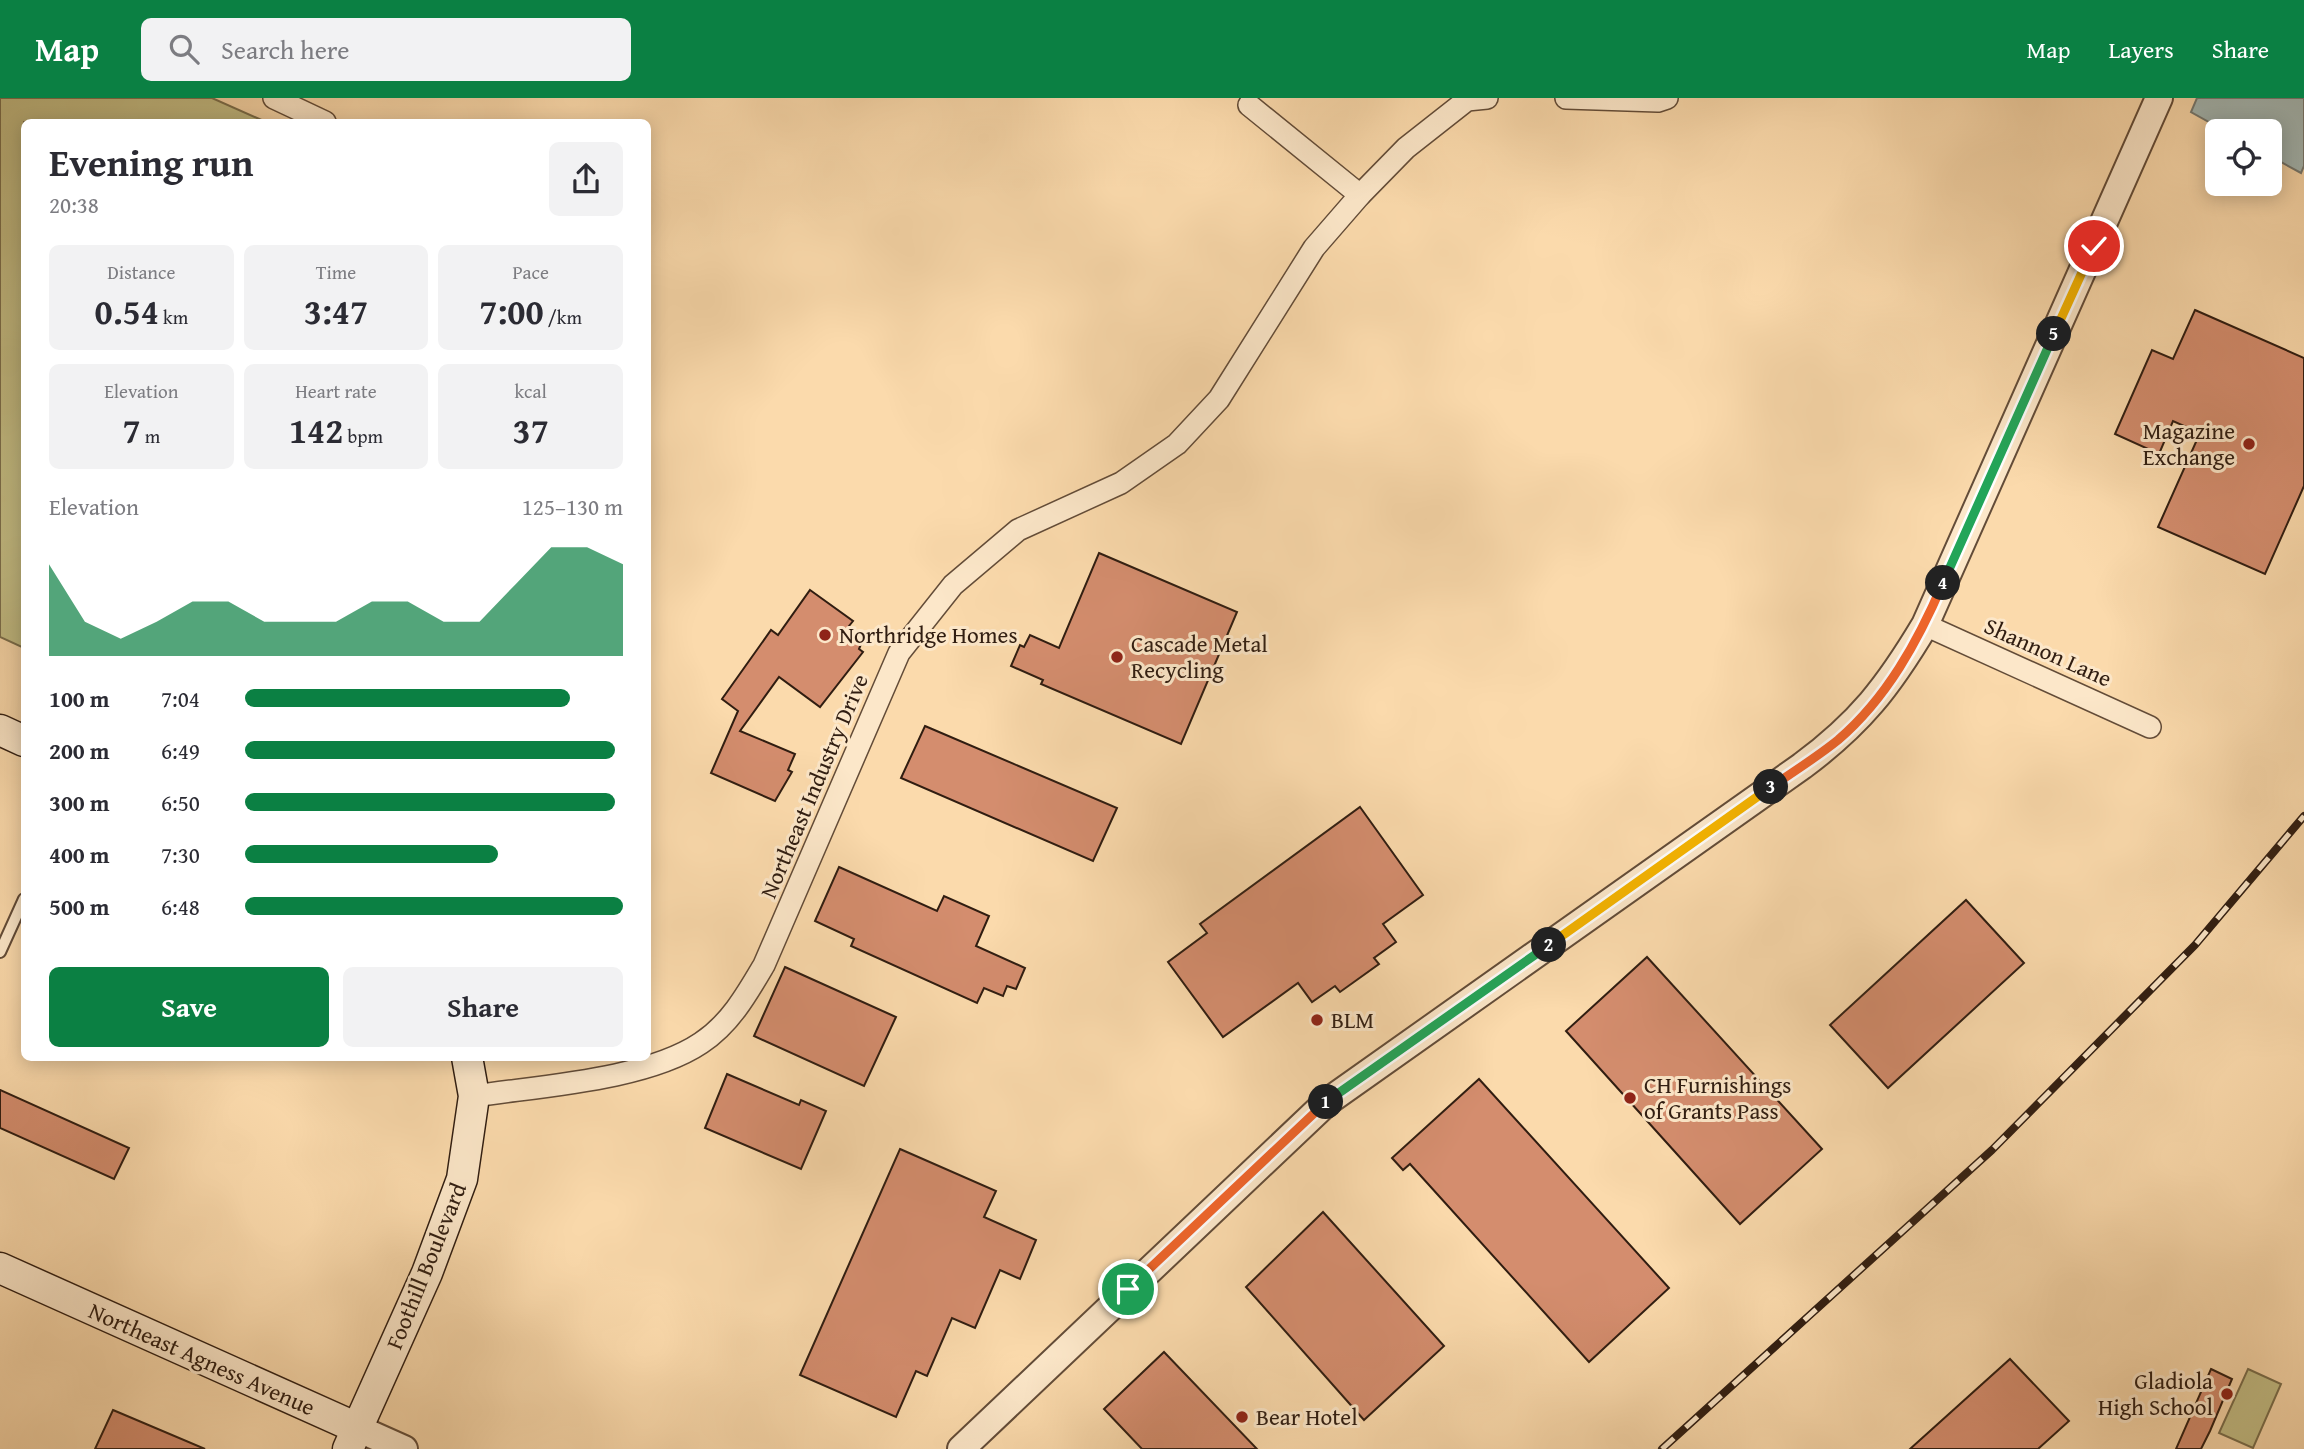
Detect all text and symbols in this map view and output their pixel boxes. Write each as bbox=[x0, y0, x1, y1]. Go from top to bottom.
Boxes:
search box bbox=[141, 18, 631, 81]
text: Map bbox=[35, 25, 99, 73]
icon: search bbox=[165, 30, 203, 68]
text: Search here bbox=[221, 30, 349, 69]
text: Map bbox=[2027, 32, 2070, 67]
text: Layers bbox=[2108, 32, 2174, 67]
text: Share bbox=[2212, 32, 2269, 67]
map controls bbox=[2205, 119, 2282, 196]
button: locate bbox=[2205, 119, 2282, 196]
text: Evening run bbox=[49, 134, 253, 190]
button: share bbox=[549, 142, 623, 216]
text: 20:38 bbox=[49, 188, 99, 221]
pin bbox=[2064, 216, 2124, 276]
icon: check bbox=[2075, 227, 2113, 265]
text: Distance bbox=[107, 258, 175, 286]
text: Time bbox=[316, 258, 356, 286]
text: Pace bbox=[512, 258, 549, 286]
text: 0.54 bbox=[95, 286, 159, 337]
text: 3:47 bbox=[304, 286, 368, 337]
text: 7:00 bbox=[479, 286, 544, 337]
text: km bbox=[159, 303, 188, 331]
text: /km bbox=[544, 303, 582, 331]
pin: 5 bbox=[2036, 316, 2072, 352]
text: 5 bbox=[2049, 319, 2058, 347]
text: Elevation bbox=[104, 377, 179, 405]
text: Heart rate bbox=[295, 377, 377, 405]
text: kcal bbox=[514, 377, 547, 405]
text: 7 bbox=[122, 405, 141, 456]
text: 142 bbox=[289, 405, 343, 456]
text: 37 bbox=[513, 405, 549, 456]
place label: Magazine Exchange bbox=[2143, 414, 2235, 473]
text: m bbox=[141, 422, 160, 450]
text: bpm bbox=[343, 422, 383, 450]
marker: Magazine Exchange bbox=[2241, 436, 2257, 452]
text: Elevation bbox=[49, 490, 139, 523]
text: 125–130 m bbox=[522, 490, 623, 523]
pin: 4 bbox=[1926, 566, 1960, 601]
text: 4 bbox=[1938, 568, 1947, 596]
street label: Shannon Lane bbox=[1979, 609, 2117, 694]
place label: Northridge Homes bbox=[839, 618, 1018, 651]
marker: Northridge Homes bbox=[817, 627, 833, 643]
place label: Cascade Metal Recycling bbox=[1131, 627, 1268, 686]
marker: Cascade Metal Recycling bbox=[1109, 649, 1125, 665]
street label: Northeast Industry Drive bbox=[751, 669, 876, 903]
text: 100 m bbox=[49, 682, 110, 715]
text: 7:04 bbox=[161, 682, 200, 715]
text: 200 m bbox=[49, 734, 110, 767]
text: 6:49 bbox=[161, 734, 200, 767]
pin: 3 bbox=[1754, 770, 1788, 804]
text: 3 bbox=[1766, 772, 1775, 800]
text: 300 m bbox=[49, 786, 110, 819]
text: 6:50 bbox=[161, 786, 200, 819]
text: 400 m bbox=[49, 838, 110, 871]
text: 7:30 bbox=[161, 838, 200, 871]
text: 500 m bbox=[49, 890, 110, 923]
text: 6:48 bbox=[161, 890, 200, 923]
pin: 2 bbox=[1532, 928, 1566, 962]
text: 2 bbox=[1544, 930, 1553, 958]
button: Save bbox=[49, 967, 329, 1047]
button: Share bbox=[343, 967, 623, 1047]
place label: BLM bbox=[1331, 1003, 1374, 1036]
marker: BLM bbox=[1309, 1012, 1325, 1028]
place label: CH Furnishings of Grants Pass bbox=[1644, 1068, 1791, 1127]
pin: 1 bbox=[1308, 1084, 1344, 1119]
text: 1 bbox=[1321, 1087, 1330, 1115]
marker: CH Furnishings of Grants Pass bbox=[1622, 1090, 1638, 1106]
street label: Foothill Boulevard bbox=[377, 1177, 474, 1354]
pin bbox=[1098, 1259, 1158, 1319]
icon: arrive bbox=[1109, 1270, 1147, 1308]
street label: Northeast Agness Avenue bbox=[84, 1294, 321, 1423]
place label: Gladiola High School bbox=[2098, 1364, 2213, 1423]
marker: Gladiola High School bbox=[2219, 1386, 2235, 1402]
place label: Bear Hotel bbox=[1256, 1400, 1358, 1433]
marker: Bear Hotel bbox=[1234, 1409, 1250, 1425]

